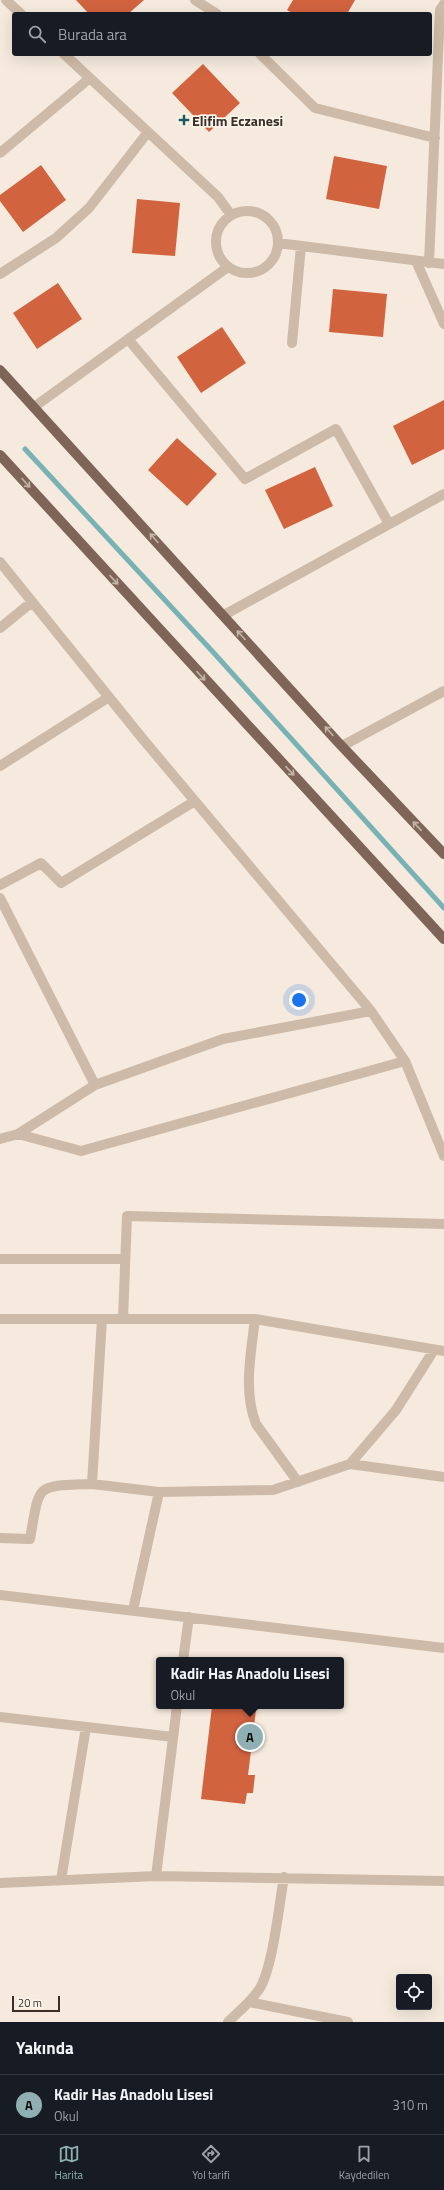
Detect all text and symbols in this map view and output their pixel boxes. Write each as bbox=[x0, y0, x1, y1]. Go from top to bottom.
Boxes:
search box bbox=[12, 12, 432, 56]
icon: search bbox=[26, 23, 48, 45]
text: Burada ara bbox=[58, 23, 127, 46]
place label: Elifim Eczanesi bbox=[192, 110, 283, 131]
marker: Elifim Eczanesi bbox=[179, 115, 189, 125]
one-way arrow bbox=[21, 478, 30, 488]
one-way arrow bbox=[150, 534, 159, 544]
one-way arrow bbox=[109, 575, 118, 585]
one-way arrow bbox=[237, 629, 246, 640]
one-way arrow bbox=[197, 670, 206, 681]
one-way arrow bbox=[324, 726, 333, 736]
one-way arrow bbox=[285, 766, 294, 776]
one-way arrow bbox=[413, 821, 422, 831]
your location bbox=[289, 990, 309, 1010]
popup bbox=[156, 1657, 344, 1709]
text: Kadir Has Anadolu Lisesi bbox=[170, 1662, 330, 1685]
text: Okul bbox=[170, 1685, 195, 1705]
pin: A bbox=[237, 1722, 263, 1752]
map controls bbox=[396, 1974, 432, 2010]
button: locate bbox=[396, 1974, 432, 2010]
scale bar bbox=[12, 1994, 60, 2013]
text: 20 m bbox=[18, 1995, 42, 2011]
text: Yakında bbox=[16, 2035, 74, 2061]
text: Kadir Has Anadolu Lisesi bbox=[54, 2083, 213, 2106]
text: A bbox=[25, 2095, 33, 2115]
text: 310 m bbox=[392, 2095, 428, 2115]
text: Okul bbox=[54, 2106, 79, 2126]
tab: Harita bbox=[55, 2143, 83, 2183]
tab: Yol tarifi bbox=[192, 2143, 230, 2183]
tab: Kaydedilen bbox=[339, 2143, 389, 2183]

